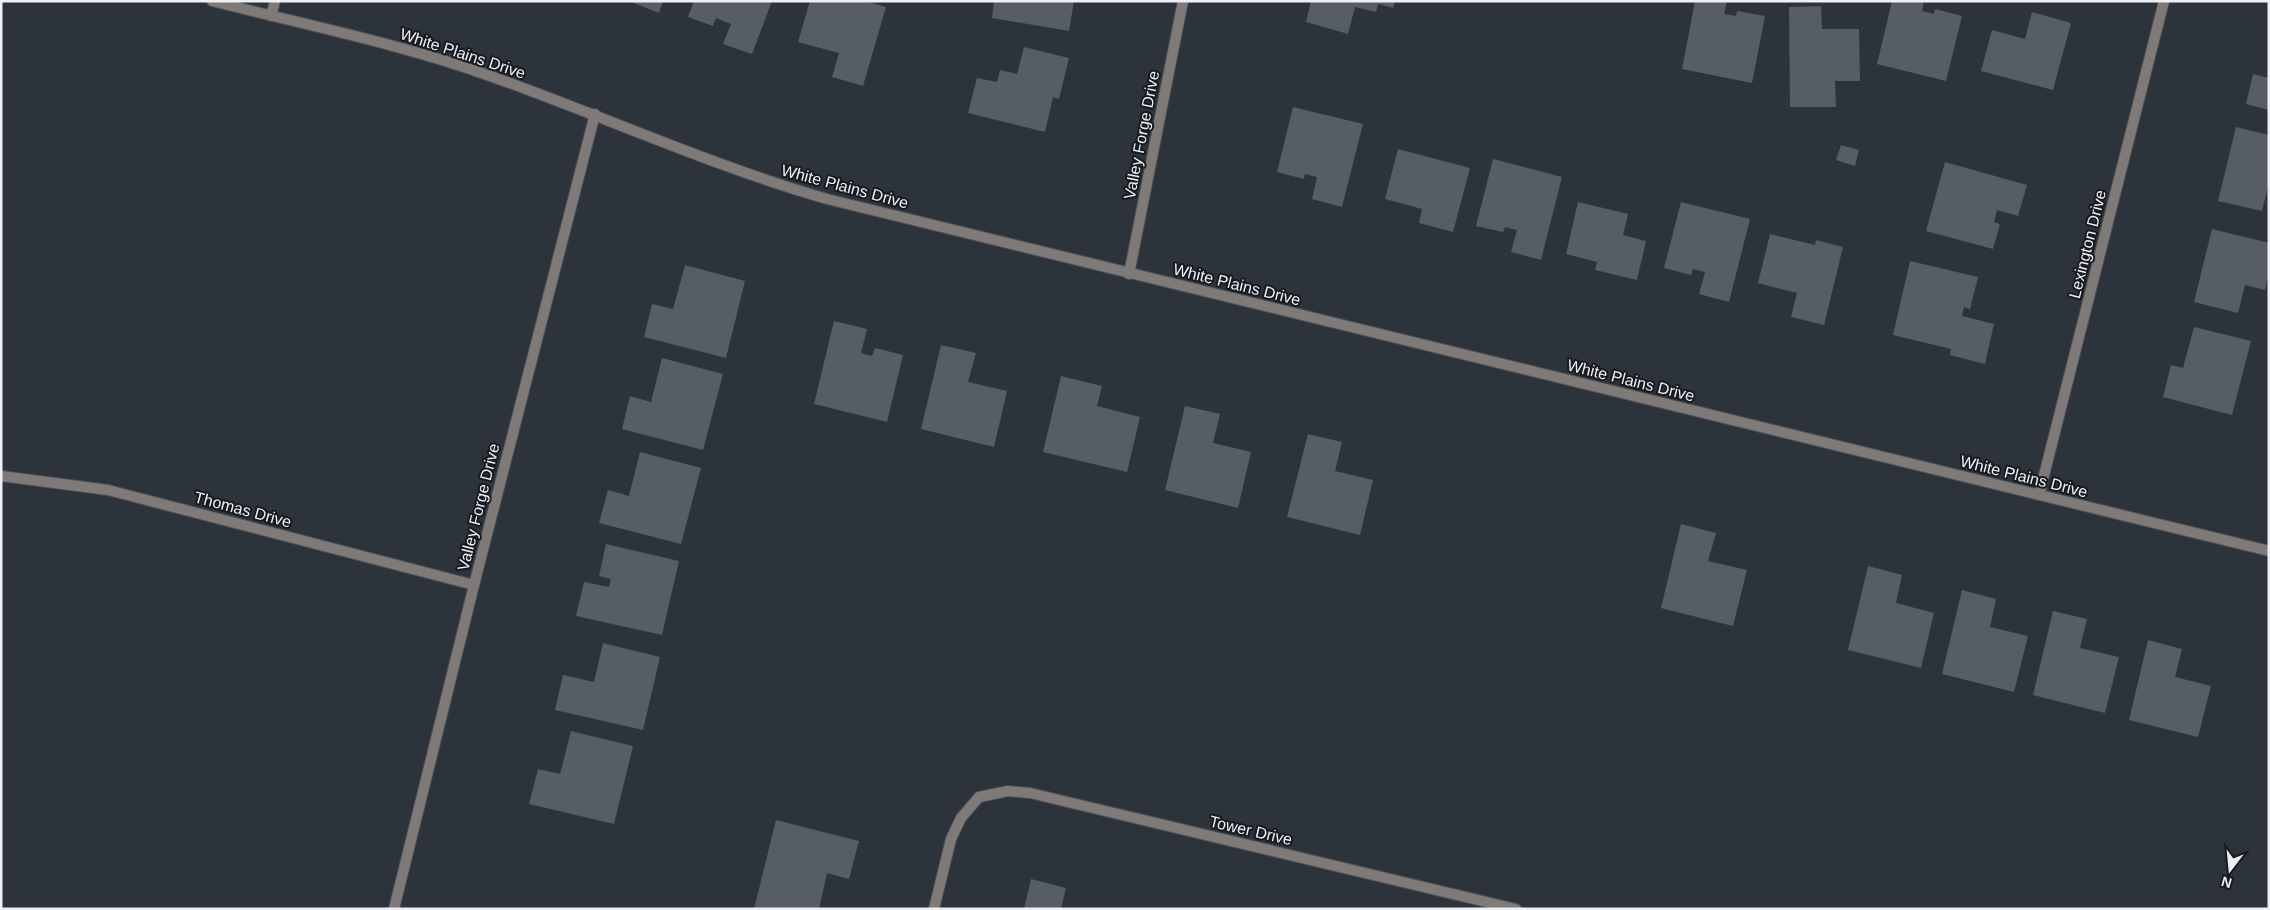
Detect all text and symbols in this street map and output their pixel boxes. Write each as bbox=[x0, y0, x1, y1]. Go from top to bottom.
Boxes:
street label: White Plains Drive bbox=[398, 25, 528, 82]
street label: Valley Forge Drive bbox=[1121, 69, 1162, 201]
street label: White Plains Drive bbox=[780, 161, 910, 212]
street label: Lexington Drive bbox=[2066, 188, 2109, 300]
street label: White Plains Drive bbox=[1171, 260, 1302, 309]
street label: White Plains Drive bbox=[1565, 356, 1696, 405]
street label: Valley Forge Drive bbox=[454, 442, 503, 572]
street label: White Plains Drive bbox=[1958, 452, 2089, 501]
street label: Thomas Drive bbox=[193, 488, 293, 531]
street label: Tower Drive bbox=[1208, 813, 1294, 848]
north arrow bbox=[2205, 845, 2255, 895]
text: N bbox=[2219, 873, 2233, 892]

